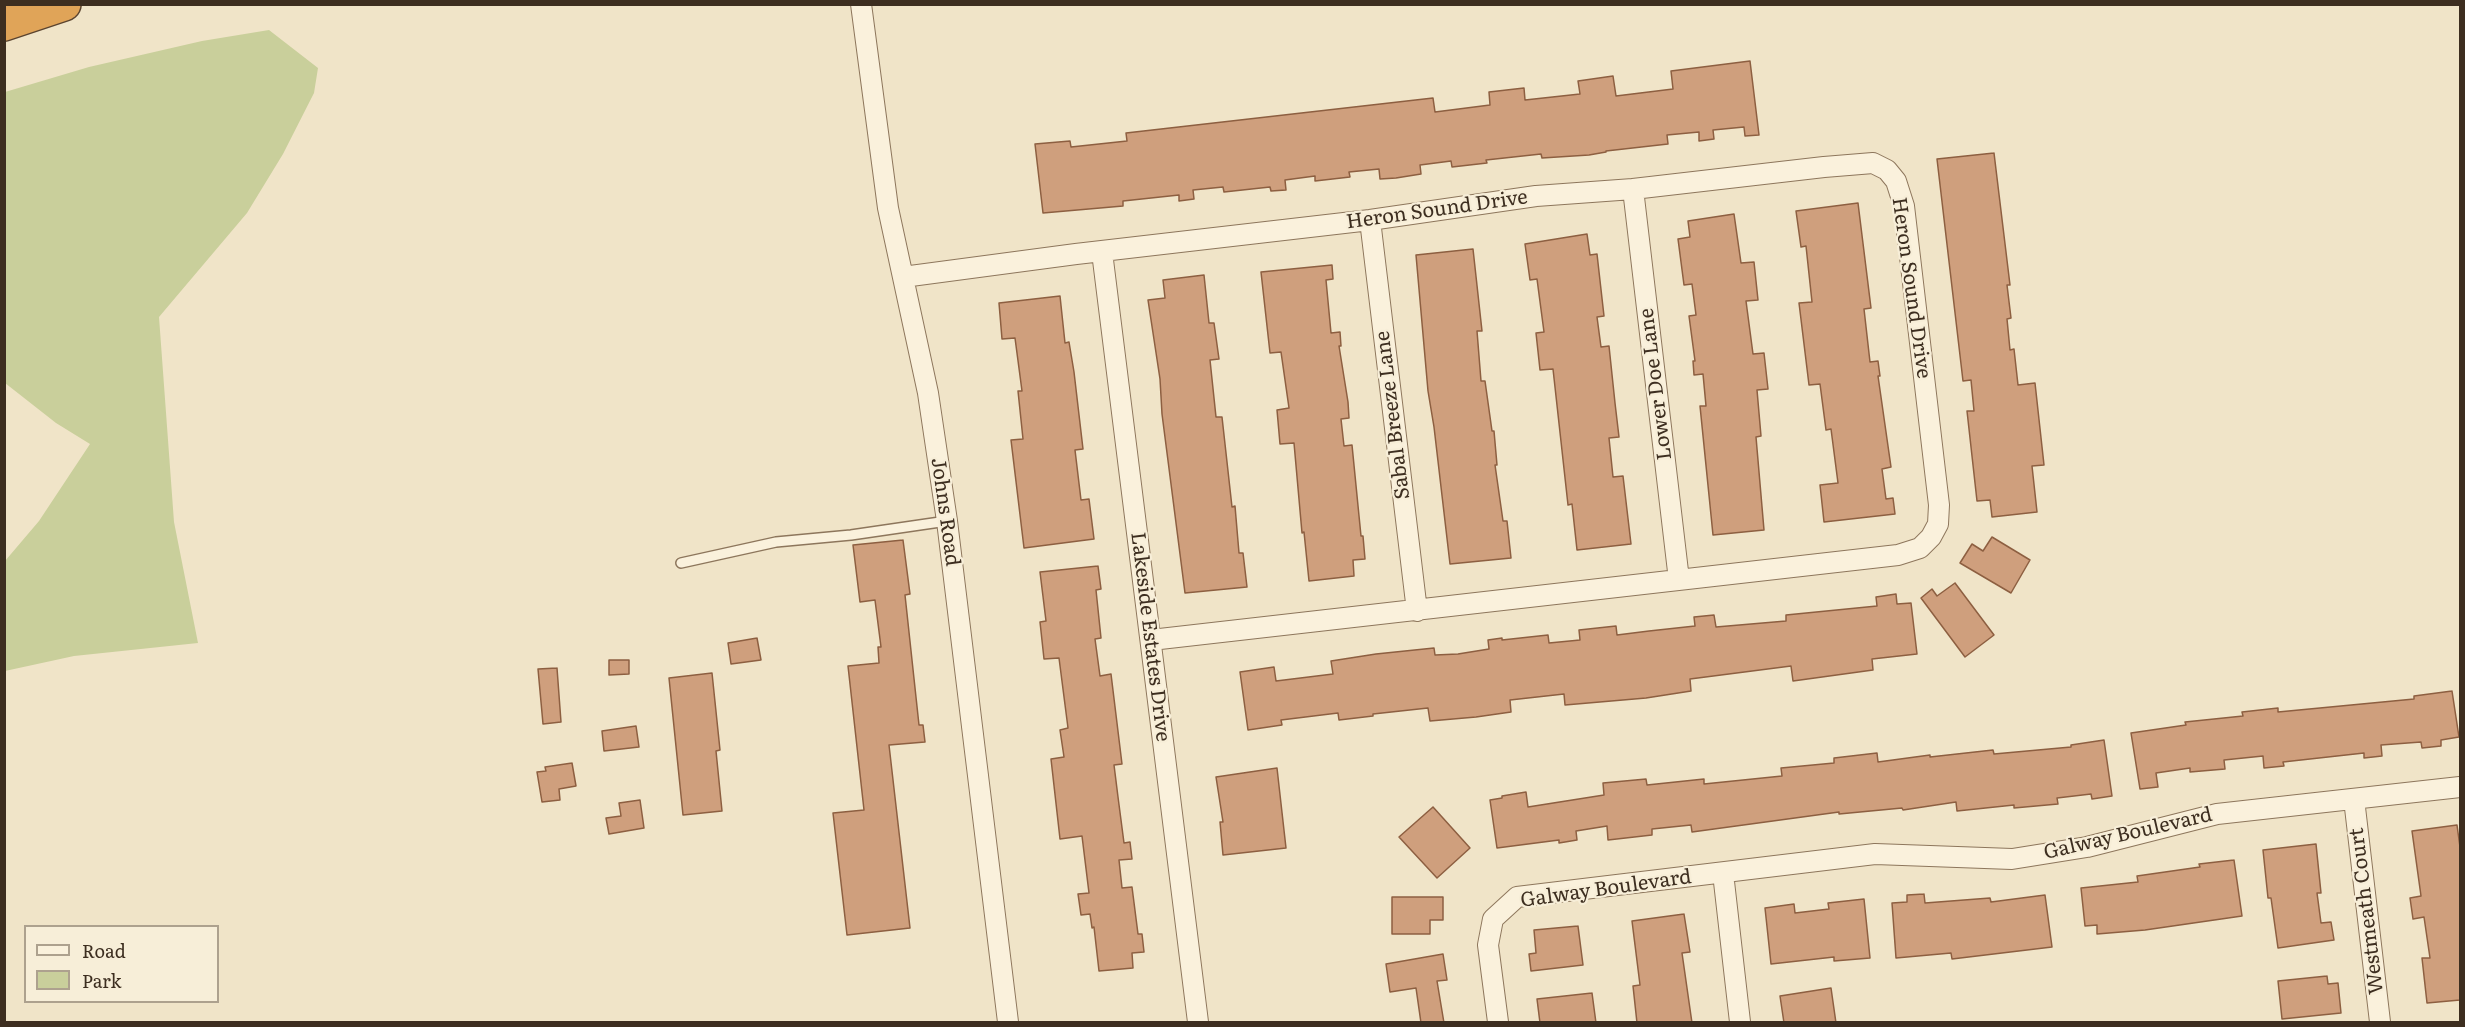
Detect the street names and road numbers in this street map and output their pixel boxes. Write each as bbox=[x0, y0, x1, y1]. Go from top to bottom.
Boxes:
street label: Heron Sound Drive bbox=[1345, 185, 1529, 235]
street label: Heron Sound Drive bbox=[1886, 196, 1936, 380]
street label: Lower Doe Lane bbox=[1635, 307, 1677, 461]
street label: Sabal Breeze Lane bbox=[1371, 329, 1415, 501]
street label: Johns Road bbox=[926, 456, 964, 568]
street label: Lakeside Estates Drive bbox=[1125, 531, 1175, 743]
street label: Galway Boulevard bbox=[2041, 803, 2215, 865]
street label: Westmeath Court bbox=[2345, 826, 2389, 996]
street label: Galway Boulevard bbox=[1519, 865, 1693, 913]

